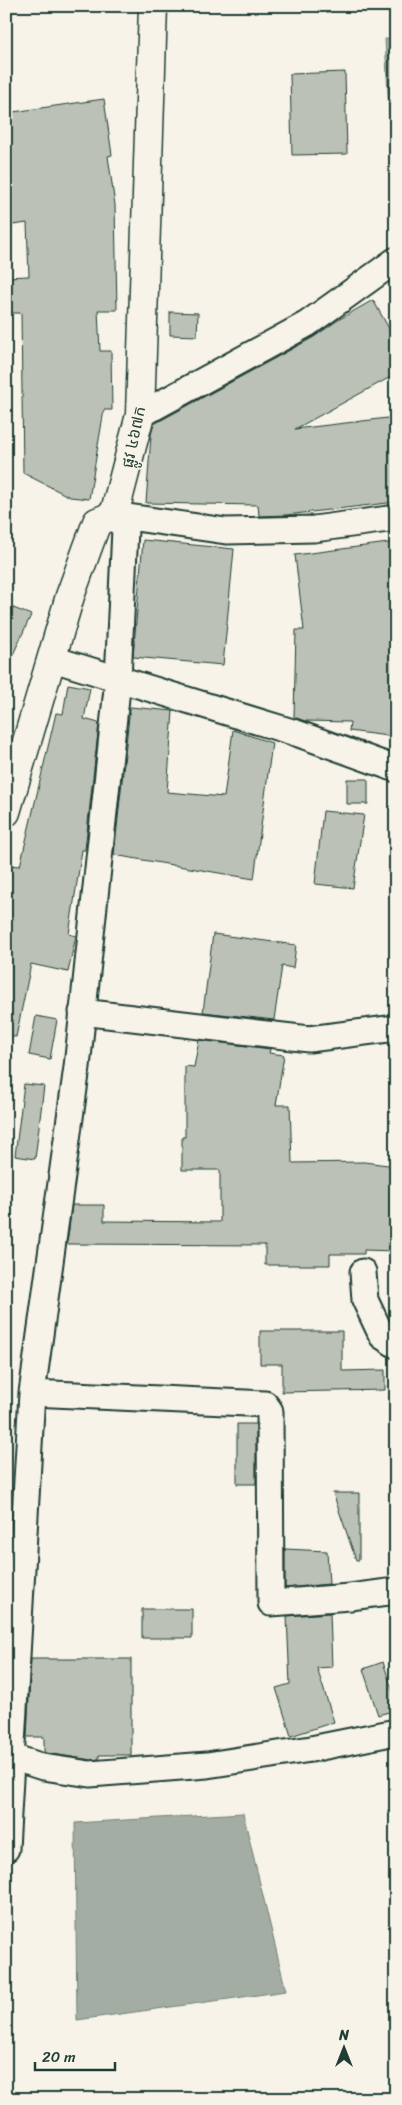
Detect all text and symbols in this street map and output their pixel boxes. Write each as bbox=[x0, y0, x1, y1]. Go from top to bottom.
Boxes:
street label: ផ្លូវ ៤៦៧ក bbox=[113, 404, 154, 471]
north arrow bbox=[320, 2022, 370, 2072]
text: N bbox=[338, 2023, 349, 2048]
scale bar bbox=[35, 2040, 115, 2072]
text: 20 m bbox=[42, 2044, 76, 2070]

